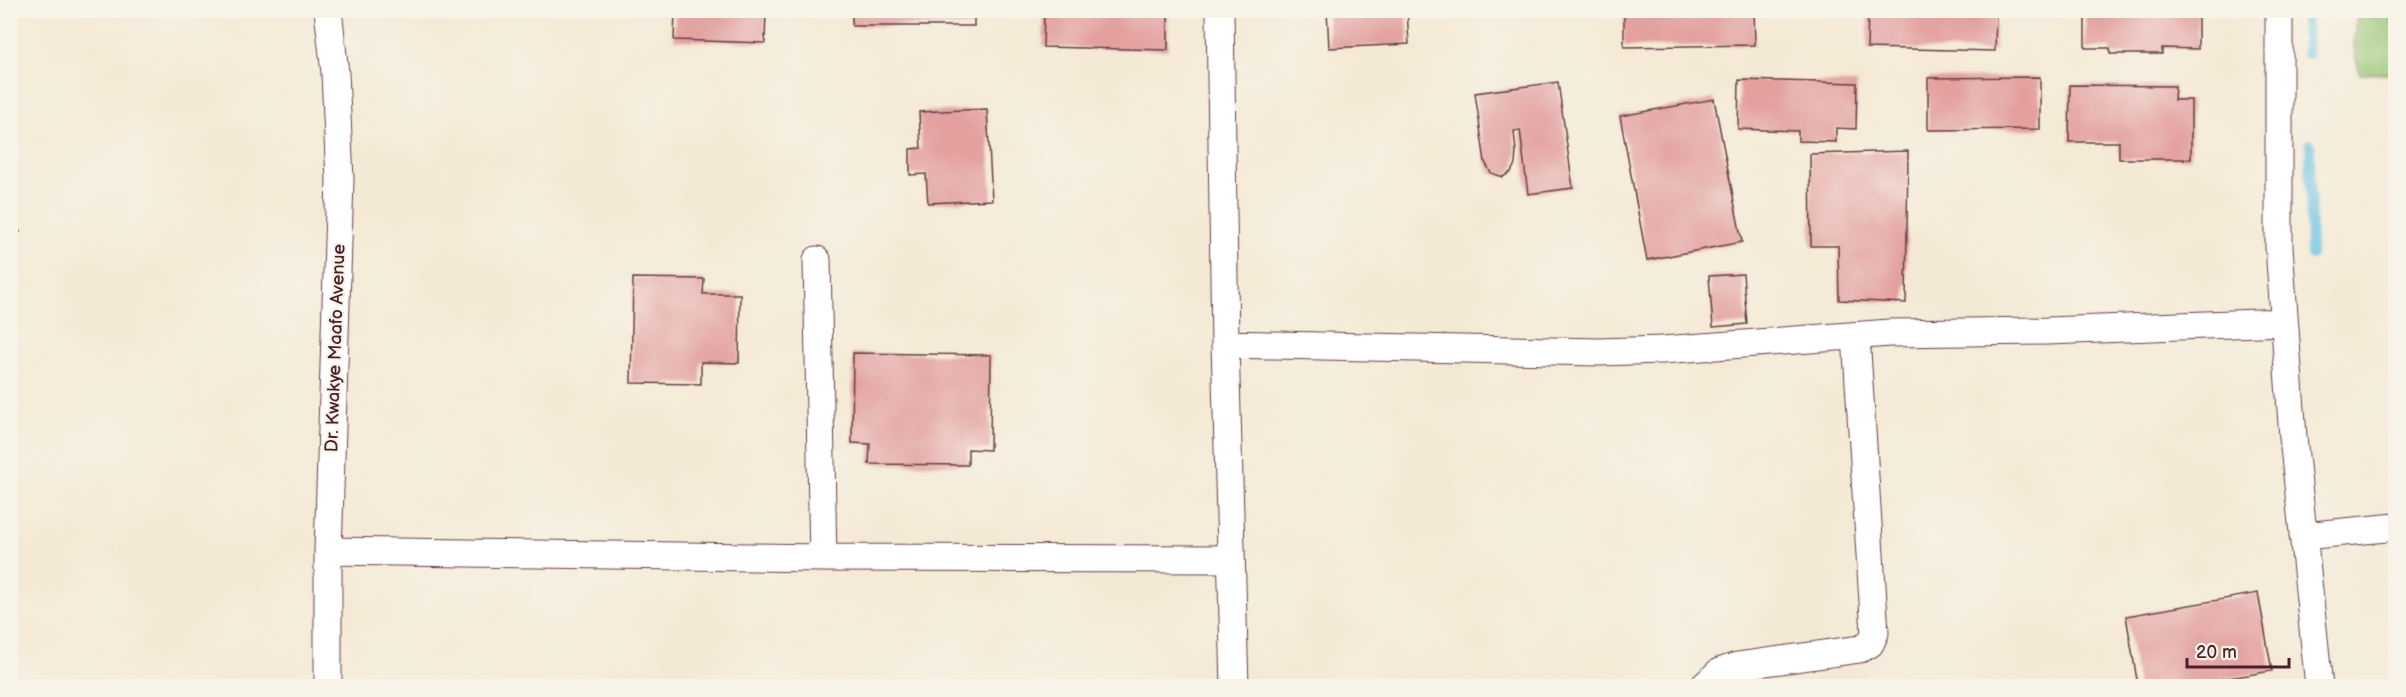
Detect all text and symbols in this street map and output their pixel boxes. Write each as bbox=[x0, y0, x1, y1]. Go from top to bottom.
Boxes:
street label: Dr. Kwakye Maafo Avenue bbox=[321, 243, 350, 453]
scale bar bbox=[2187, 631, 2289, 669]
text: 20 m bbox=[2196, 642, 2237, 663]

